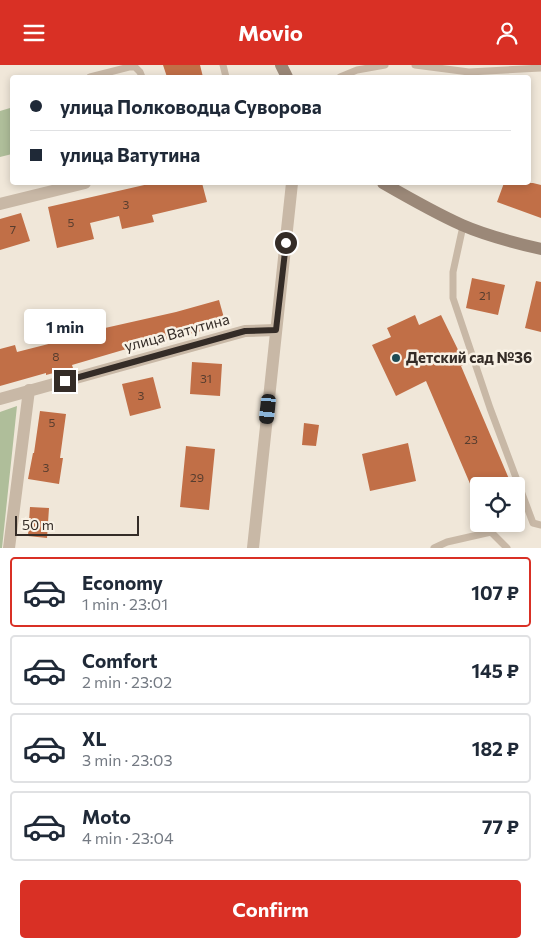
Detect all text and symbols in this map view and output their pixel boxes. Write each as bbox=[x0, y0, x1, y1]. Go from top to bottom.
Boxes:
icon: menu bbox=[20, 19, 48, 47]
text: Movio bbox=[238, 19, 303, 46]
icon: person bbox=[493, 19, 521, 47]
text: улица Полководца Суворова bbox=[60, 95, 322, 118]
text: улица Ватутина bbox=[60, 143, 200, 166]
house number: 3 bbox=[123, 197, 130, 211]
house number: 5 bbox=[68, 215, 75, 229]
house number: 7 bbox=[10, 222, 16, 236]
route start bbox=[275, 232, 297, 254]
house number: 21 bbox=[479, 288, 491, 302]
callout: 1 min bbox=[24, 309, 106, 343]
street label: улица Ватутина bbox=[122, 309, 231, 355]
text: 1 min bbox=[46, 317, 84, 336]
place label: Детский сад №36 bbox=[406, 348, 532, 366]
house number: 8 bbox=[52, 349, 60, 363]
marker: Детский сад №36 bbox=[390, 352, 402, 364]
route end bbox=[54, 370, 76, 392]
house number: 31 bbox=[200, 371, 212, 385]
house number: 3 bbox=[138, 388, 145, 402]
car bbox=[258, 393, 277, 425]
house number: 5 bbox=[49, 415, 56, 429]
house number: 23 bbox=[464, 432, 478, 446]
house number: 3 bbox=[43, 460, 50, 474]
house number: 29 bbox=[190, 470, 204, 484]
map controls bbox=[470, 477, 525, 532]
button: locate bbox=[470, 477, 525, 532]
scale bar bbox=[15, 513, 139, 536]
text: 50 m bbox=[22, 516, 54, 533]
icon: car bbox=[22, 570, 67, 615]
text: Economy bbox=[82, 571, 163, 594]
text: 107 ₽ bbox=[471, 581, 519, 604]
text: 1 min · 23:01 bbox=[82, 594, 168, 613]
icon: car bbox=[22, 648, 67, 693]
text: Comfort bbox=[82, 649, 158, 672]
text: 145 ₽ bbox=[472, 659, 519, 682]
text: 2 min · 23:02 bbox=[82, 672, 172, 691]
icon: car bbox=[22, 726, 67, 771]
text: XL bbox=[82, 727, 107, 750]
text: 182 ₽ bbox=[472, 737, 519, 760]
text: 3 min · 23:03 bbox=[82, 750, 173, 769]
icon: car bbox=[22, 804, 67, 849]
text: Moto bbox=[82, 805, 131, 828]
text: 77 ₽ bbox=[482, 815, 519, 838]
text: 4 min · 23:04 bbox=[82, 828, 174, 847]
button: Confirm bbox=[20, 880, 521, 938]

